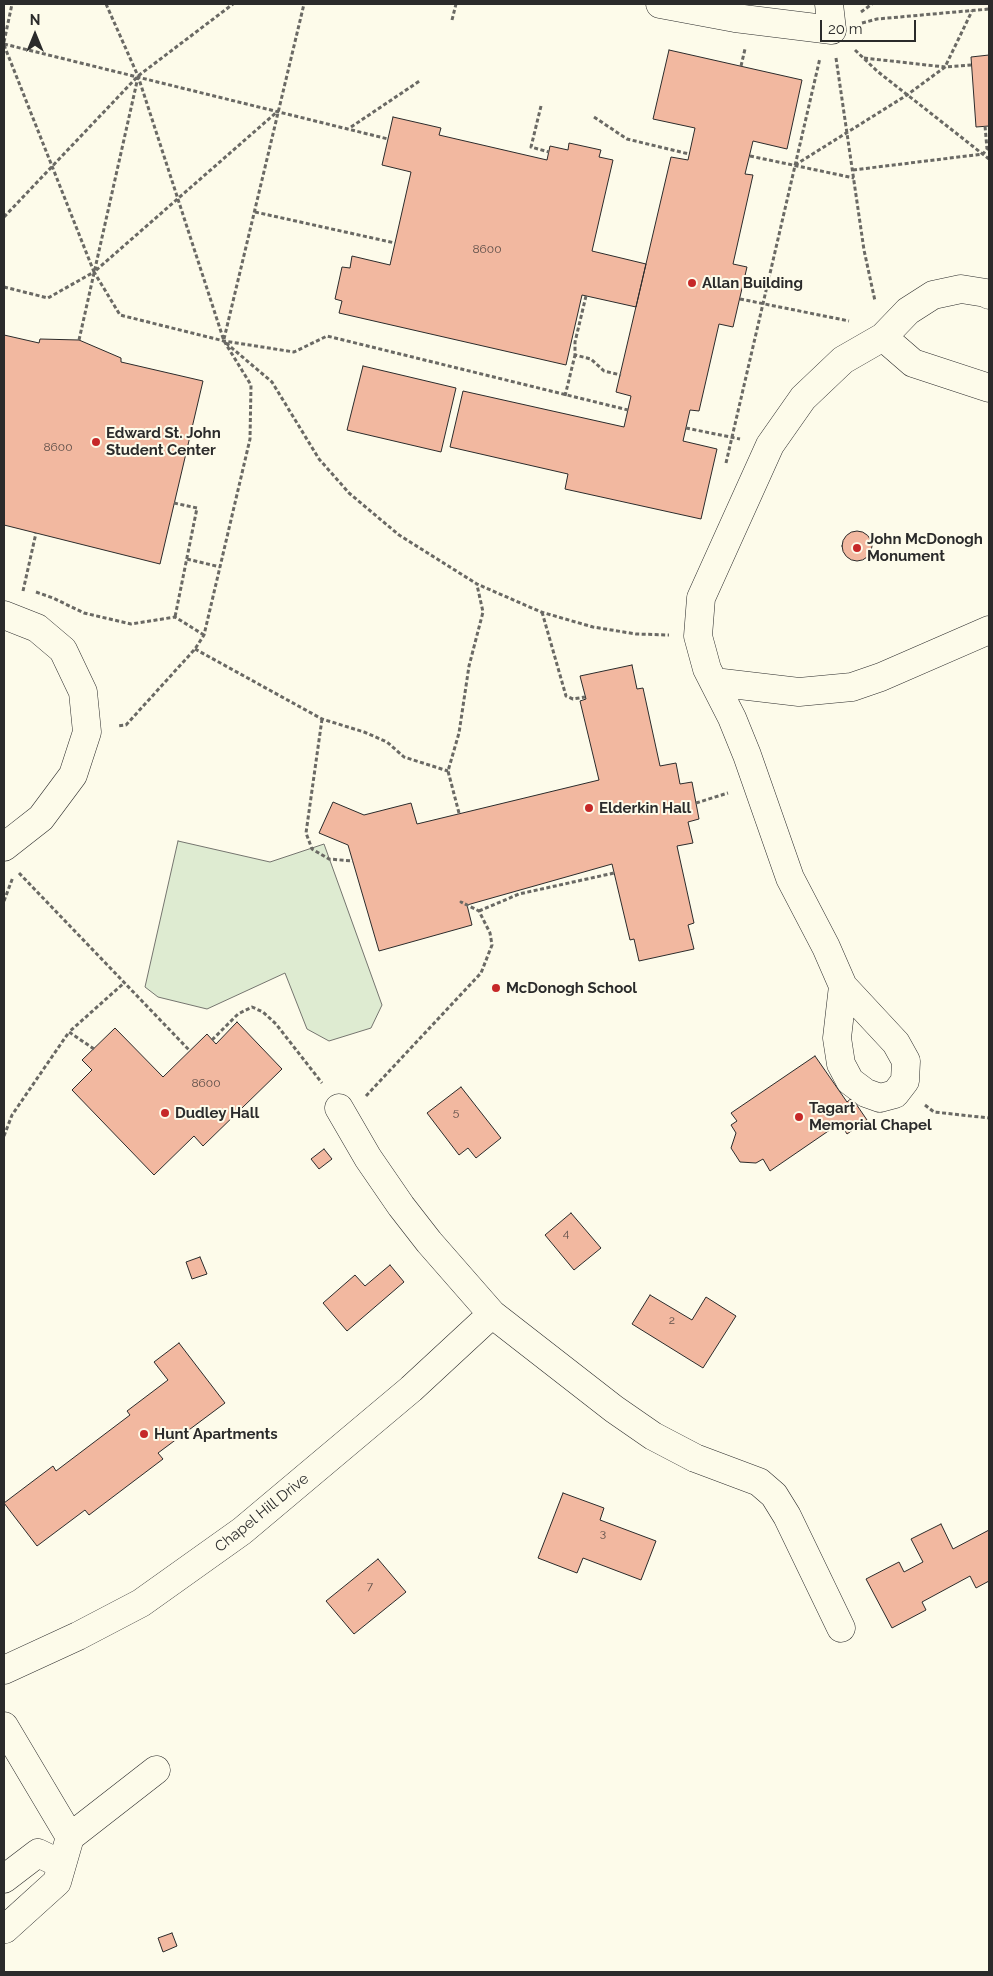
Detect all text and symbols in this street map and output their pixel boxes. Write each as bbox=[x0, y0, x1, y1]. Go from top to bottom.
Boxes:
north arrow bbox=[10, 10, 60, 60]
scale bar bbox=[823, 10, 919, 42]
text: N bbox=[30, 12, 40, 28]
text: 20 m bbox=[828, 20, 863, 38]
house number: 8600 bbox=[472, 242, 502, 256]
place label: Allan Building bbox=[702, 274, 803, 292]
marker: Allan Building bbox=[686, 277, 698, 289]
place label: Edward St. John Student Center bbox=[106, 424, 221, 459]
marker: Edward St. John Student Center bbox=[90, 436, 102, 448]
house number: 8600 bbox=[43, 440, 73, 454]
place label: John McDonogh Monument bbox=[867, 530, 983, 565]
marker: John McDonogh Monument bbox=[851, 542, 863, 554]
place label: Elderkin Hall bbox=[599, 799, 691, 817]
marker: Elderkin Hall bbox=[583, 802, 595, 814]
place label: McDonogh School bbox=[506, 979, 637, 997]
marker: McDonogh School bbox=[490, 982, 502, 994]
house number: 8600 bbox=[191, 1076, 221, 1090]
place label: Tagart Memorial Chapel bbox=[809, 1099, 932, 1134]
place label: Dudley Hall bbox=[175, 1104, 259, 1122]
house number: 5 bbox=[453, 1105, 459, 1119]
marker: Dudley Hall bbox=[159, 1107, 171, 1119]
marker: Tagart Memorial Chapel bbox=[793, 1111, 805, 1123]
house number: 4 bbox=[563, 1226, 569, 1240]
house number: 2 bbox=[669, 1313, 675, 1327]
place label: Hunt Apartments bbox=[154, 1425, 278, 1443]
marker: Hunt Apartments bbox=[138, 1428, 150, 1440]
street label: Chapel Hill Drive bbox=[212, 1470, 312, 1556]
house number: 3 bbox=[600, 1526, 606, 1540]
house number: 7 bbox=[367, 1579, 373, 1593]

